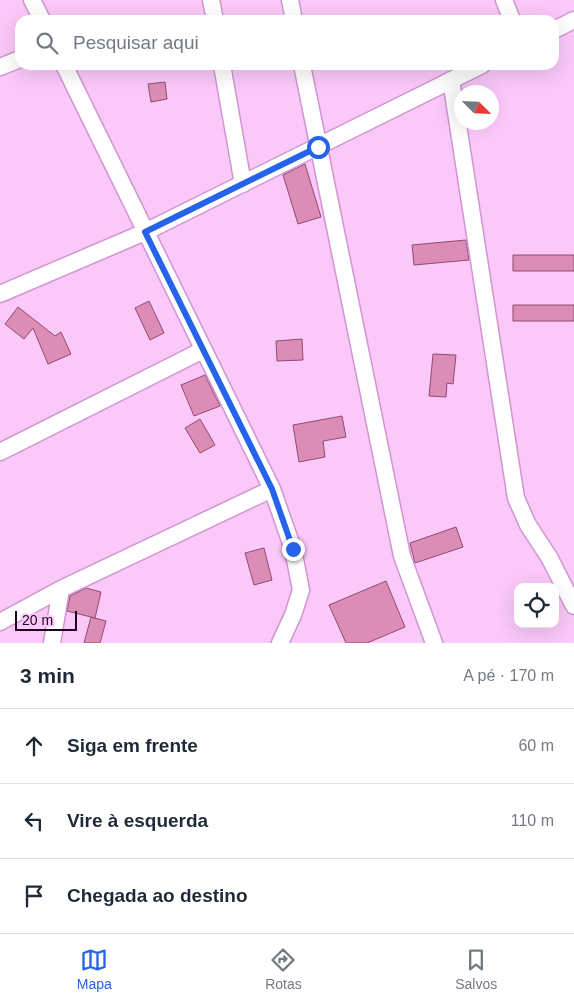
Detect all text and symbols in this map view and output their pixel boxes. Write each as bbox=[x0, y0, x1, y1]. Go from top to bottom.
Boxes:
search box bbox=[15, 15, 559, 70]
icon: search bbox=[33, 29, 61, 57]
text: Pesquisar aqui bbox=[73, 32, 199, 53]
north arrow bbox=[454, 85, 499, 130]
route start bbox=[307, 136, 330, 159]
route end bbox=[282, 538, 305, 561]
map controls bbox=[514, 583, 559, 628]
button: locate bbox=[514, 583, 559, 628]
scale bar bbox=[15, 608, 78, 631]
text: 20 m bbox=[22, 612, 53, 628]
text: 3 min bbox=[20, 664, 75, 687]
text: A pé · 170 m bbox=[463, 667, 554, 684]
icon: ahead bbox=[20, 732, 48, 760]
text: Siga em frente bbox=[67, 735, 198, 756]
text: 60 m bbox=[518, 737, 554, 754]
icon: left bbox=[20, 807, 48, 835]
text: Vire à esquerda bbox=[67, 810, 208, 831]
text: 110 m bbox=[511, 812, 554, 829]
icon: arrive bbox=[20, 882, 48, 910]
text: Chegada ao destino bbox=[67, 885, 248, 906]
tab: Mapa bbox=[77, 946, 112, 992]
tab: Rotas bbox=[265, 946, 302, 992]
tab: Salvos bbox=[455, 946, 497, 992]

